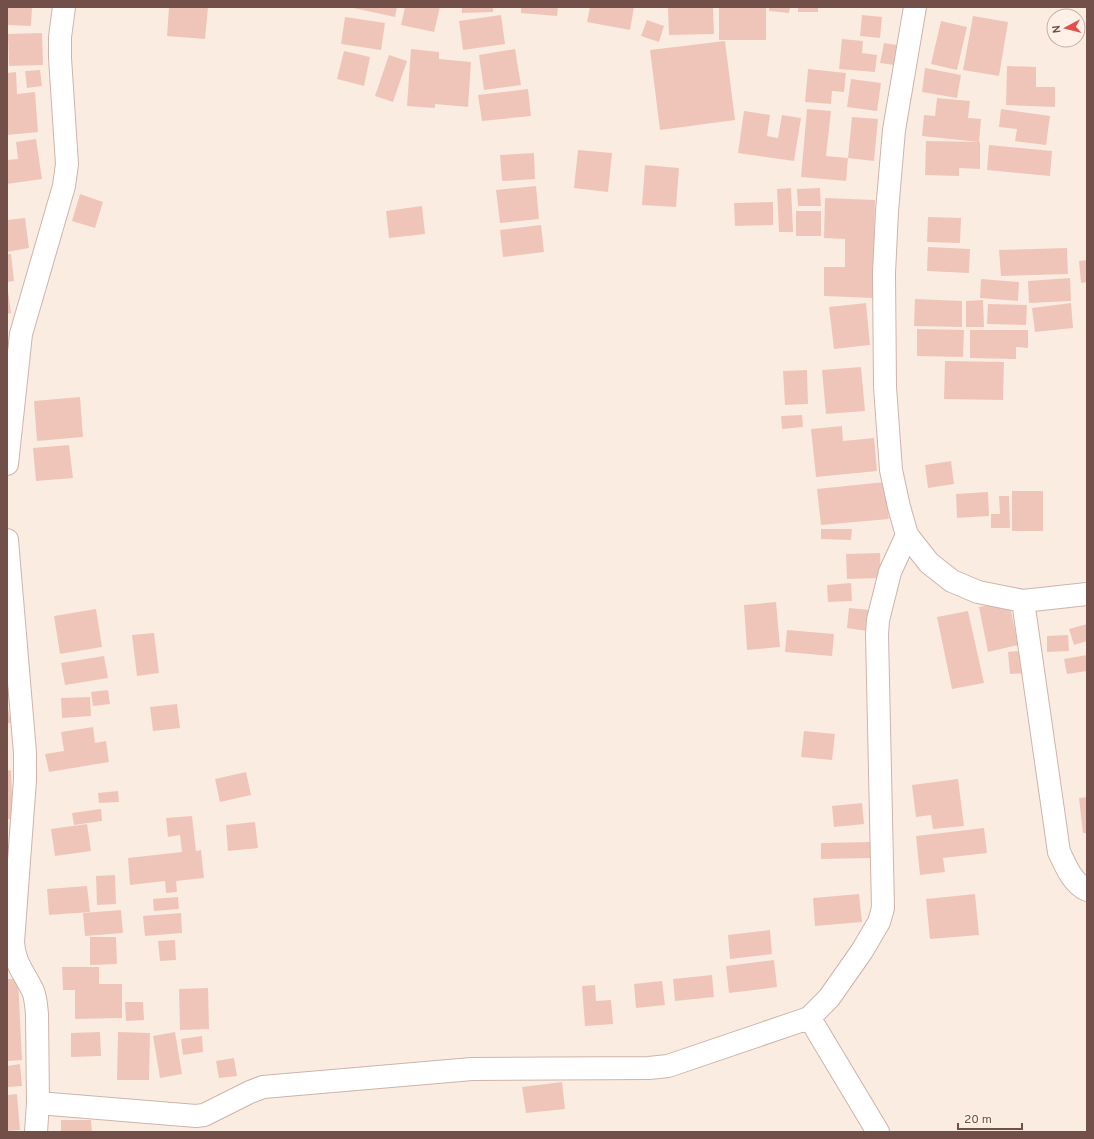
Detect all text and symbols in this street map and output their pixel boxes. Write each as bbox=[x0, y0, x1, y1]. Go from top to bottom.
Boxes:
north arrow bbox=[1046, 8, 1086, 48]
text: N bbox=[1050, 24, 1064, 34]
scale bar bbox=[958, 1105, 1022, 1131]
text: 20 m bbox=[964, 1112, 992, 1128]

